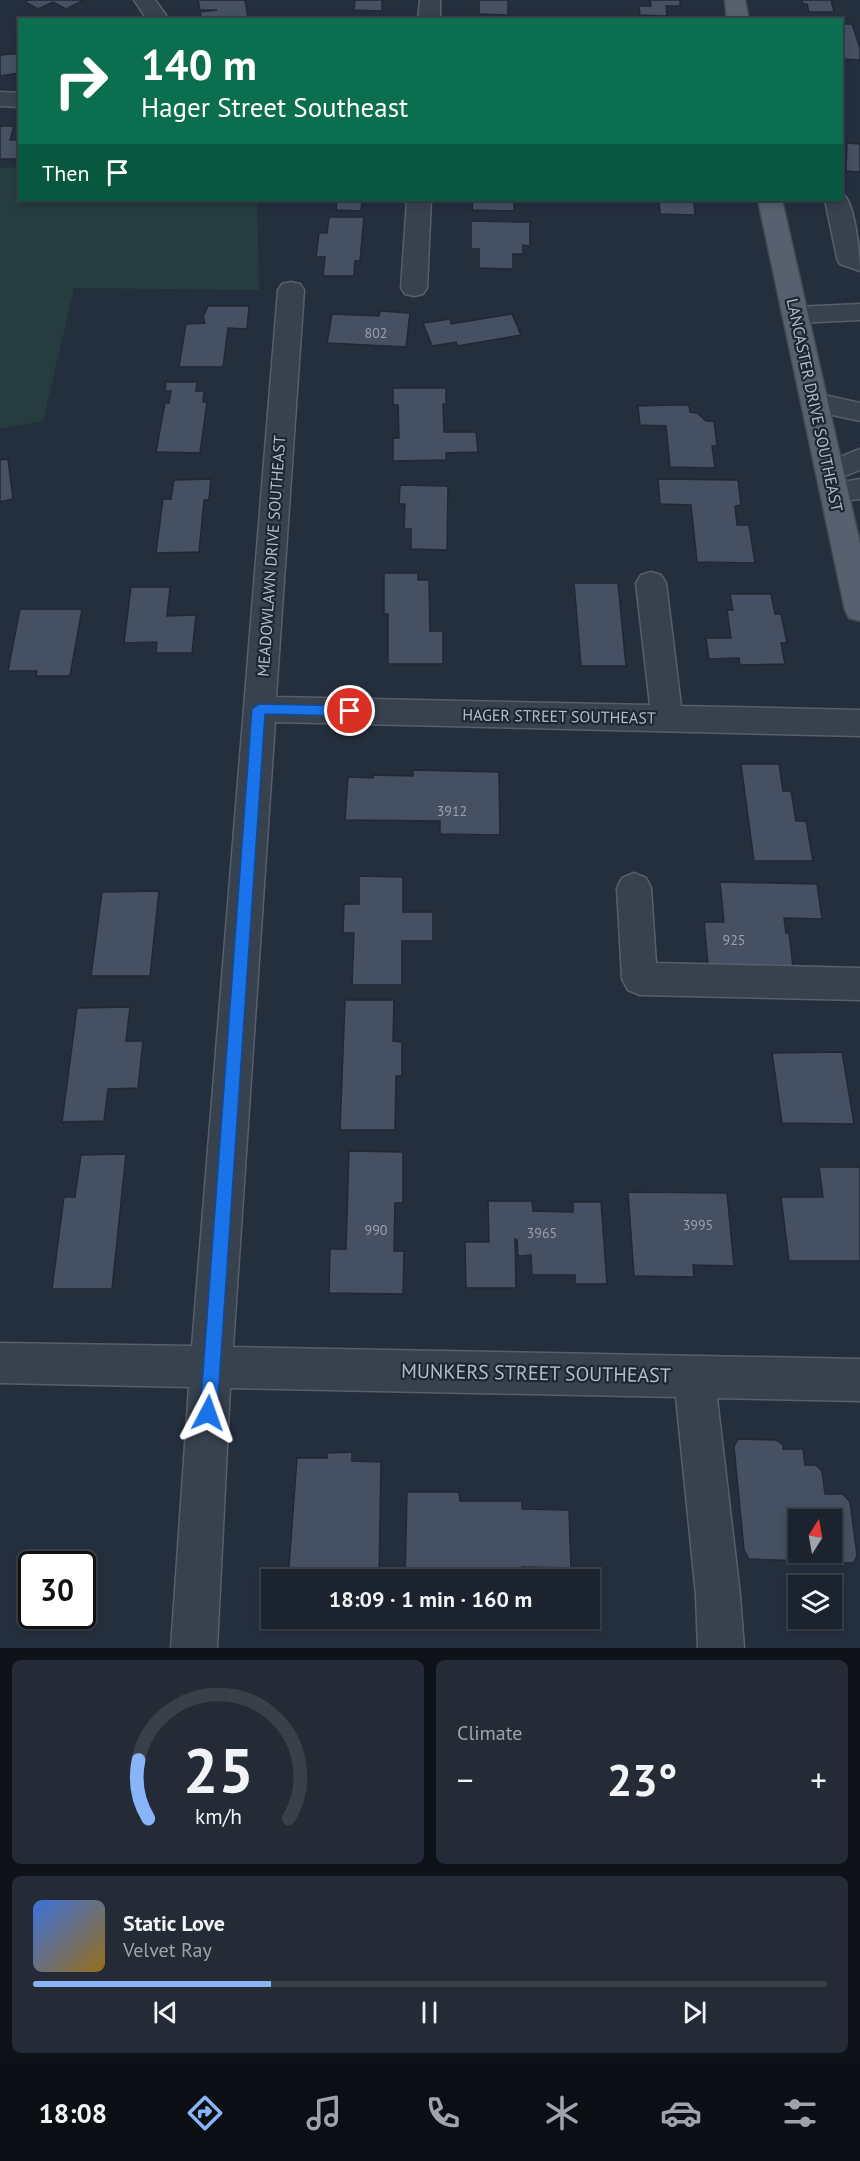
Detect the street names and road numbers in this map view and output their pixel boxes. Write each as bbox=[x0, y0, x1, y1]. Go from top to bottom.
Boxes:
street label: LANCASTER DRIVE SOUTHEAST bbox=[783, 296, 847, 514]
street label: MEADOWLAWN DRIVE SOUTHEAST bbox=[253, 435, 289, 677]
street label: HAGER STREET SOUTHEAST bbox=[462, 704, 656, 728]
street label: MUNKERS STREET SOUTHEAST bbox=[401, 1358, 671, 1388]

